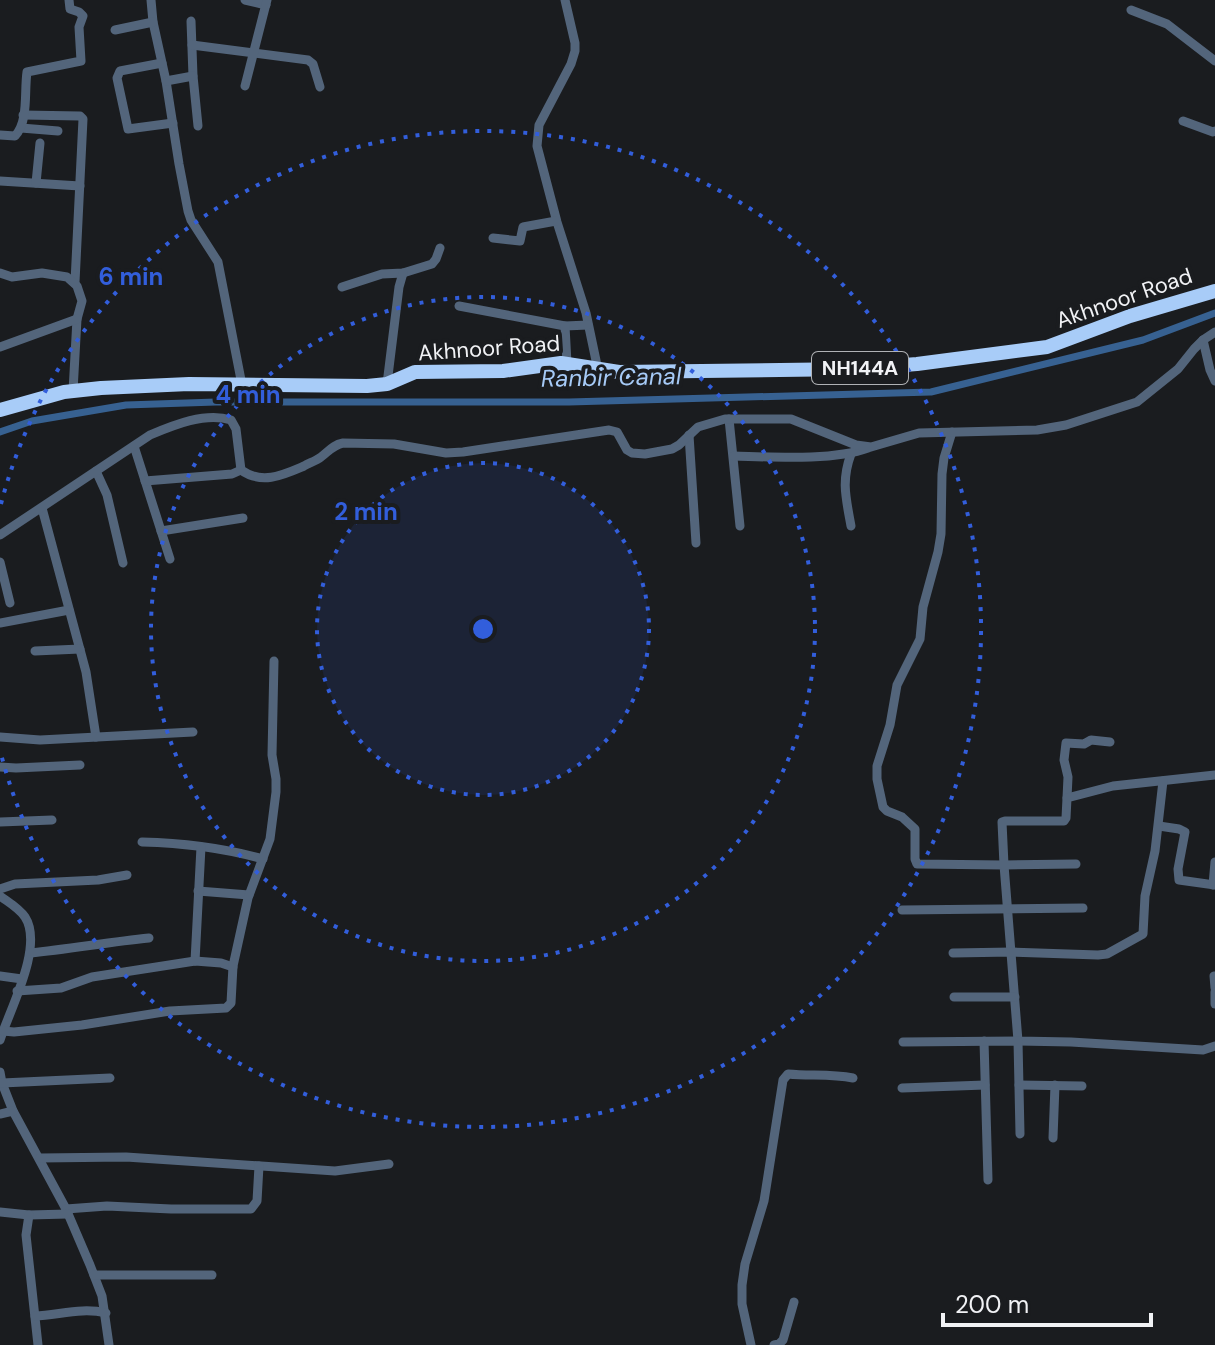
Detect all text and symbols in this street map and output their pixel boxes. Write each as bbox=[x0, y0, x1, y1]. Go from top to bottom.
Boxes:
text: 6 min bbox=[99, 261, 163, 292]
street label: Akhnoor Road bbox=[1052, 261, 1196, 335]
street label: Akhnoor Road bbox=[417, 329, 561, 367]
road number: NH144A bbox=[812, 352, 908, 384]
water label: Ranbir Canal bbox=[540, 360, 682, 394]
text: 4 min bbox=[215, 379, 281, 410]
text: 2 min bbox=[334, 496, 398, 527]
centre of rings bbox=[469, 615, 497, 643]
scale bar bbox=[943, 1277, 1151, 1327]
text: 200 m bbox=[955, 1289, 1029, 1320]

